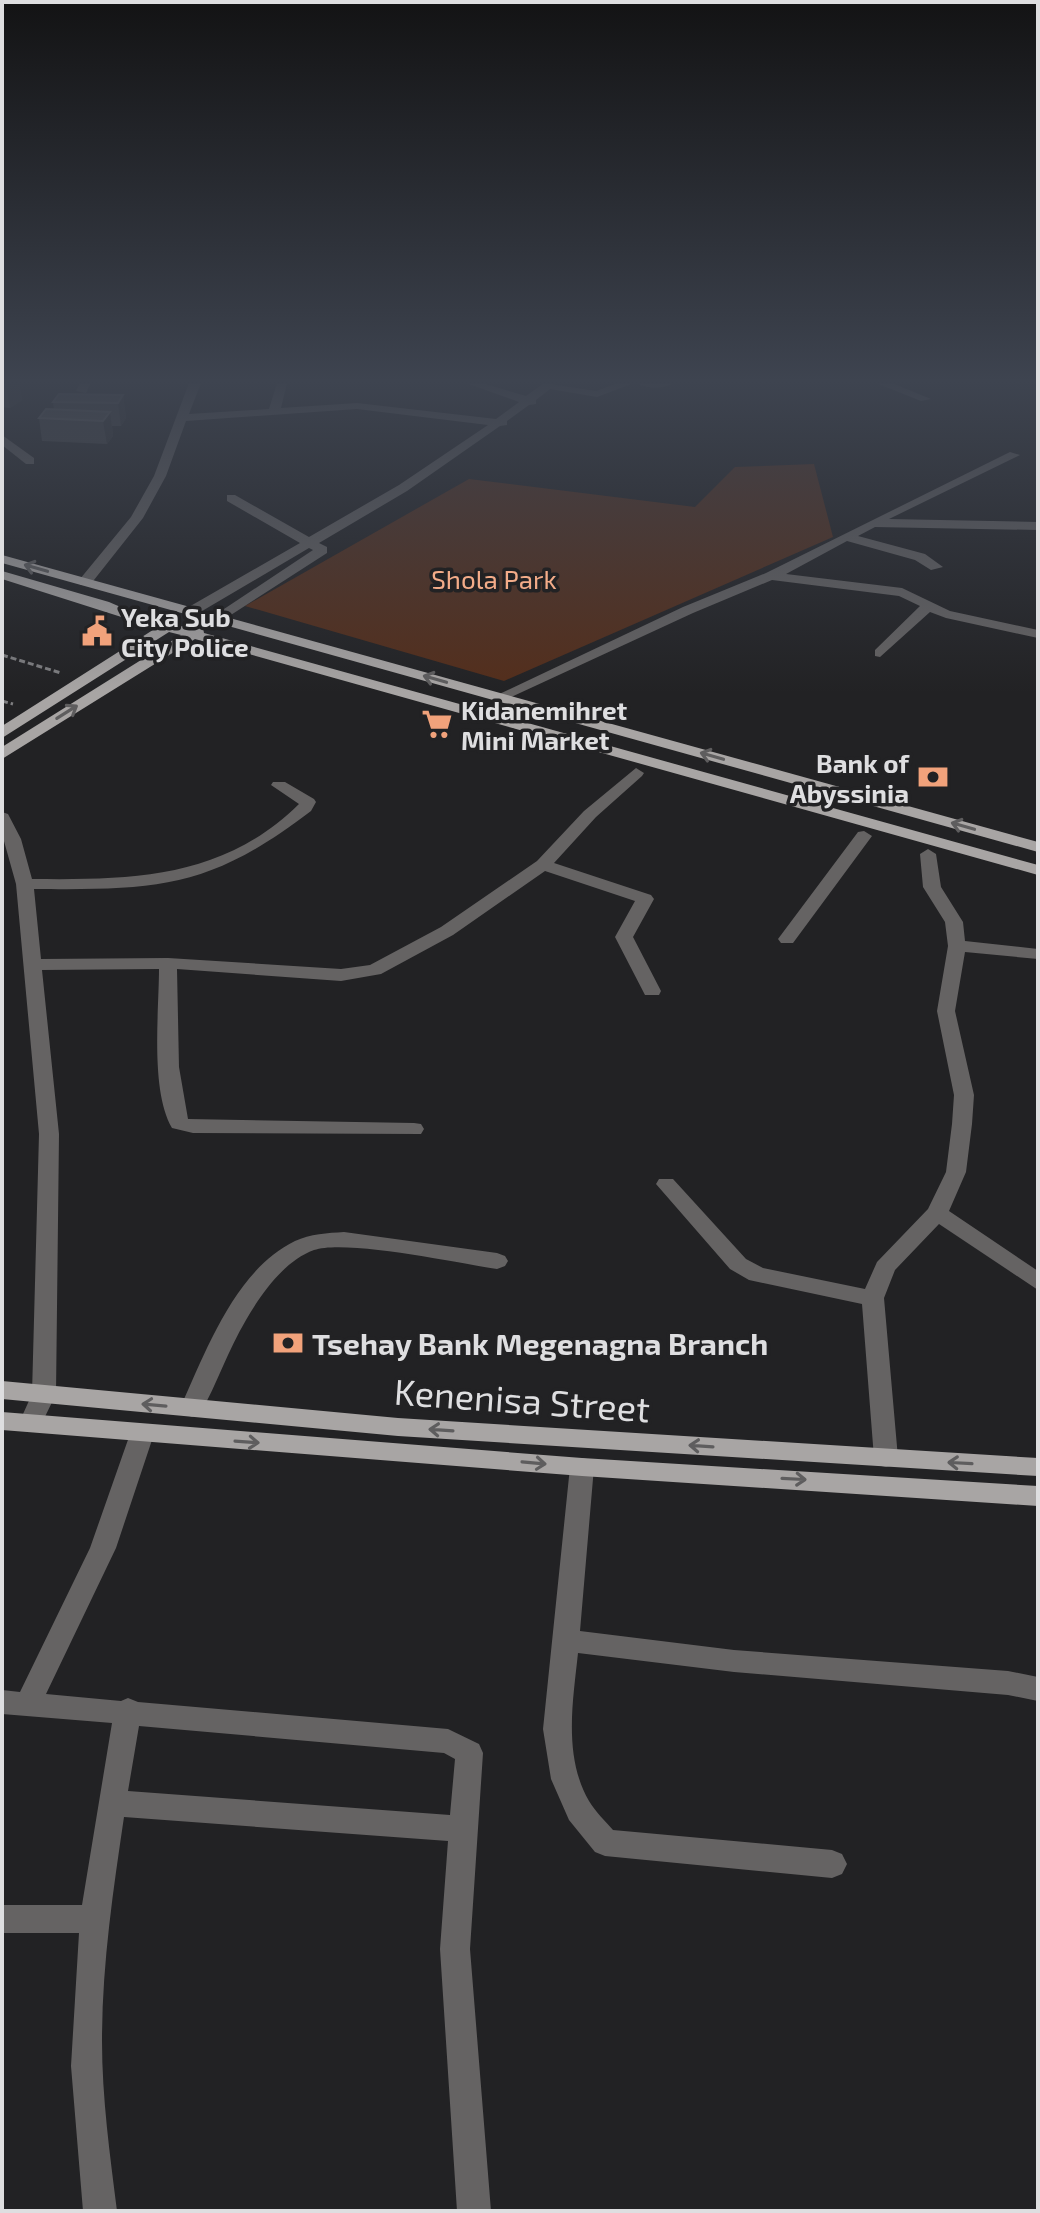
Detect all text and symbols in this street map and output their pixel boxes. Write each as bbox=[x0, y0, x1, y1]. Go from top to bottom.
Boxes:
one-way arrow bbox=[24, 560, 50, 575]
park label: Shola Park bbox=[431, 563, 557, 594]
place label: Yeka Sub City Police bbox=[121, 601, 249, 663]
public building icon: Yeka Sub City Police bbox=[80, 614, 114, 648]
one-way arrow bbox=[422, 670, 448, 685]
place label: Kidanemihret Mini Market bbox=[461, 694, 628, 755]
one-way arrow bbox=[56, 704, 78, 721]
supermarket icon: Kidanemihret Mini Market bbox=[420, 707, 454, 741]
place label: Bank of Abyssinia bbox=[790, 747, 910, 809]
one-way arrow bbox=[700, 748, 726, 763]
bank icon: Bank of Abyssinia bbox=[916, 760, 950, 794]
one-way arrow bbox=[950, 818, 976, 833]
place label: Tsehay Bank Megenagna Branch bbox=[312, 1325, 768, 1362]
bank icon: Tsehay Bank Megenagna Branch bbox=[271, 1326, 305, 1360]
street label: Kenenisa Street bbox=[393, 1369, 651, 1429]
one-way arrow bbox=[141, 1397, 168, 1412]
one-way arrow bbox=[428, 1422, 455, 1437]
one-way arrow bbox=[233, 1435, 260, 1450]
one-way arrow bbox=[688, 1438, 715, 1453]
one-way arrow bbox=[947, 1455, 974, 1470]
one-way arrow bbox=[520, 1456, 547, 1471]
one-way arrow bbox=[780, 1472, 807, 1487]

